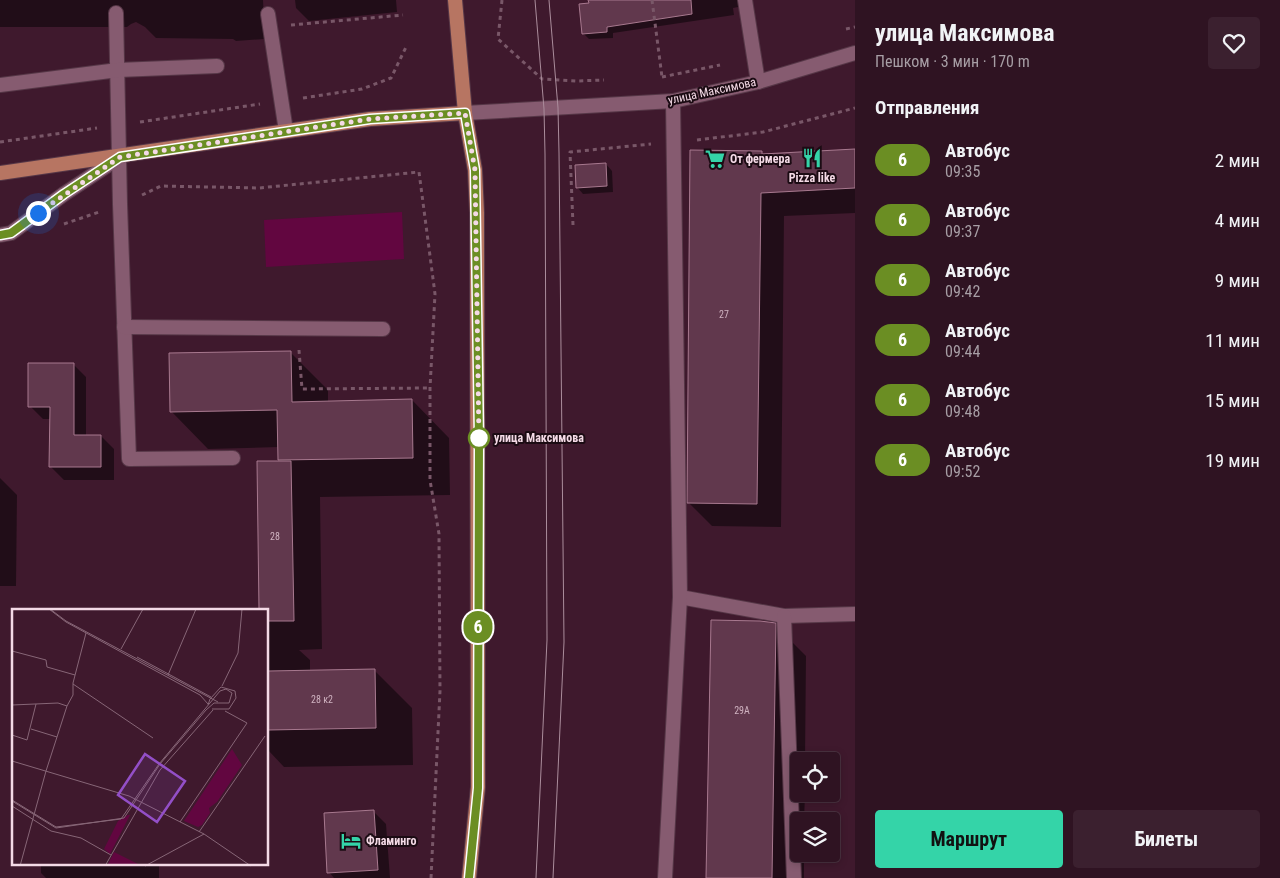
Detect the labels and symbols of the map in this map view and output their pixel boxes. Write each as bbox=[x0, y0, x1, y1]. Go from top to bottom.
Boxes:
street label: улица Максимова bbox=[667, 75, 757, 107]
restaurant icon: Pizza like bbox=[801, 147, 823, 169]
supermarket icon: От фермера bbox=[704, 148, 726, 170]
place label: От фермера bbox=[730, 152, 790, 166]
place label: Pizza like bbox=[789, 171, 836, 185]
your location bbox=[26, 201, 51, 226]
house number: 27 bbox=[719, 309, 729, 320]
marker: улица Максимова bbox=[468, 427, 490, 449]
place label: улица Максимова bbox=[494, 431, 584, 445]
house number: 28 bbox=[270, 531, 280, 542]
inset map bbox=[12, 609, 269, 866]
line badge: 6 bbox=[462, 611, 494, 643]
house number: 28 к2 bbox=[311, 694, 333, 705]
house number: 29А bbox=[734, 705, 750, 716]
hotel icon: Фламинго bbox=[340, 830, 362, 852]
place label: Фламинго bbox=[366, 834, 417, 848]

